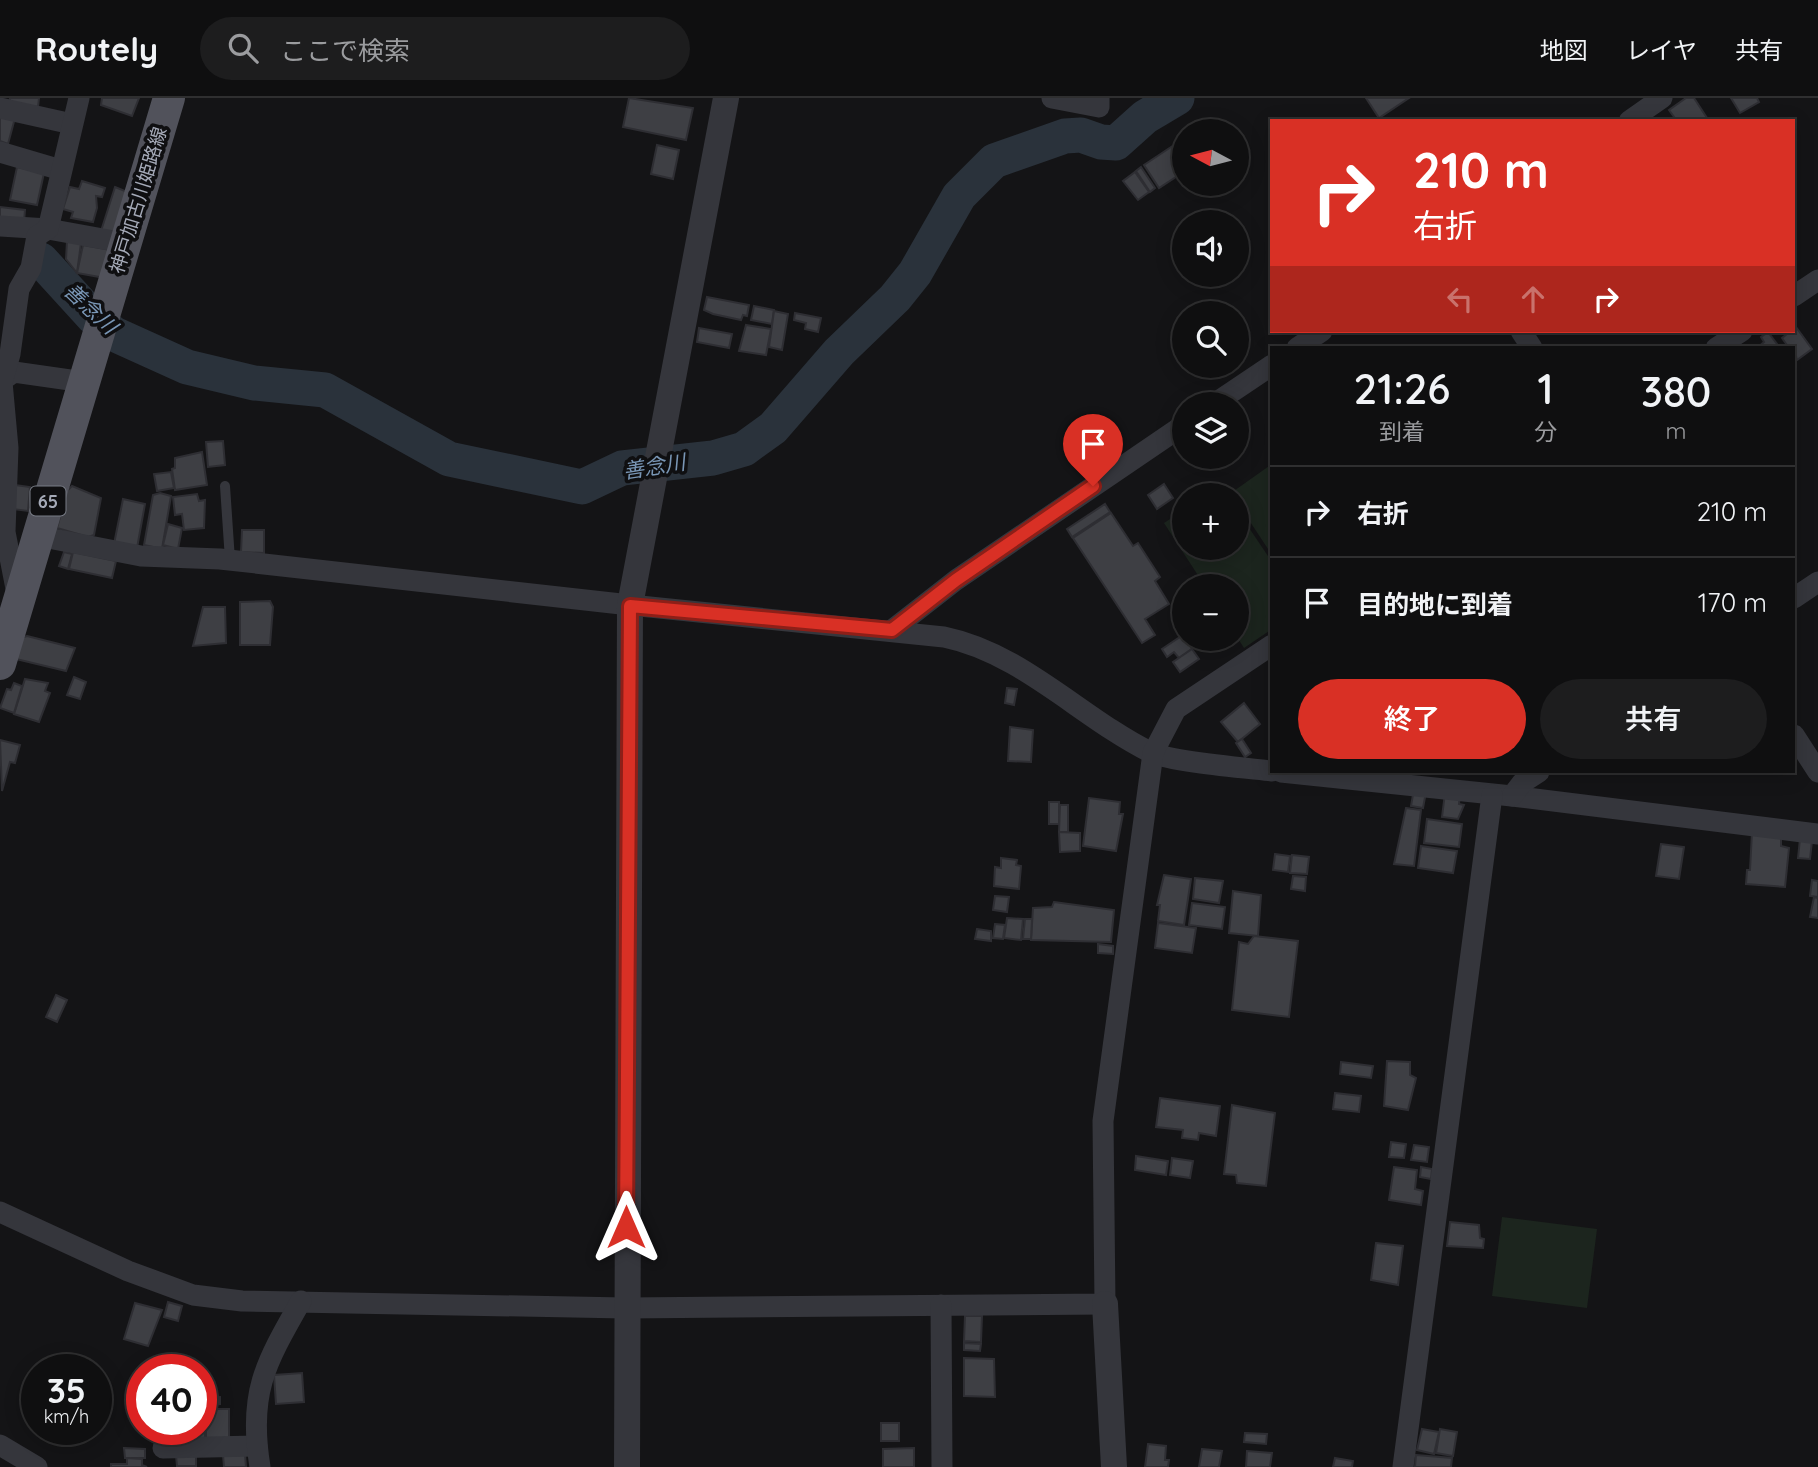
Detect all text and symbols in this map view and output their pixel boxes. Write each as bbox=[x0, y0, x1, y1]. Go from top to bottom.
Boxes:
search box bbox=[200, 17, 690, 80]
text: Routely bbox=[35, 28, 158, 69]
icon: search bbox=[224, 29, 262, 67]
text: ここで検索 bbox=[280, 34, 410, 67]
text: 地図 bbox=[1540, 35, 1588, 65]
text: レイヤ bbox=[1626, 35, 1697, 65]
text: 共有 bbox=[1735, 35, 1783, 65]
north arrow bbox=[1172, 119, 1250, 196]
map controls bbox=[1172, 119, 1249, 651]
street label: 神戸加古川姫路線 bbox=[104, 124, 172, 276]
text: 210 m bbox=[1413, 139, 1549, 200]
icon: right bbox=[1298, 147, 1389, 238]
text: 右折 bbox=[1413, 205, 1477, 245]
button: sound bbox=[1172, 210, 1249, 287]
water label: 善念川 bbox=[59, 277, 124, 340]
icon: left bbox=[1441, 280, 1479, 318]
icon: ahead bbox=[1514, 280, 1552, 318]
icon: right bbox=[1587, 280, 1625, 318]
button: search bbox=[1172, 301, 1249, 378]
text: 21:26 bbox=[1354, 362, 1450, 415]
text: 1 bbox=[1537, 362, 1554, 415]
text: 380 bbox=[1641, 365, 1711, 418]
button: layers bbox=[1172, 392, 1249, 469]
pin bbox=[1063, 414, 1123, 486]
text: m bbox=[1665, 416, 1686, 445]
text: 到着 bbox=[1379, 417, 1425, 446]
text: 分 bbox=[1534, 417, 1557, 446]
icon: arrive bbox=[1074, 425, 1112, 463]
water label: 善念川 bbox=[621, 448, 689, 484]
button: + bbox=[1172, 483, 1249, 560]
road number: 65 bbox=[30, 486, 66, 516]
icon: right bbox=[1298, 493, 1336, 531]
text: 210 m bbox=[1697, 495, 1767, 528]
text: 右折 bbox=[1357, 497, 1409, 530]
button: − bbox=[1172, 574, 1249, 651]
icon: arrive bbox=[1298, 584, 1336, 622]
text: 170 m bbox=[1698, 586, 1767, 619]
text: 目的地に到着 bbox=[1357, 588, 1513, 621]
button: 終了 bbox=[1298, 679, 1526, 759]
button: 共有 bbox=[1540, 679, 1767, 759]
position arrow bbox=[589, 1190, 663, 1264]
speed limit sign: 40 bbox=[126, 1354, 217, 1445]
text: 35 bbox=[47, 1368, 86, 1412]
text: km/h bbox=[44, 1405, 89, 1428]

